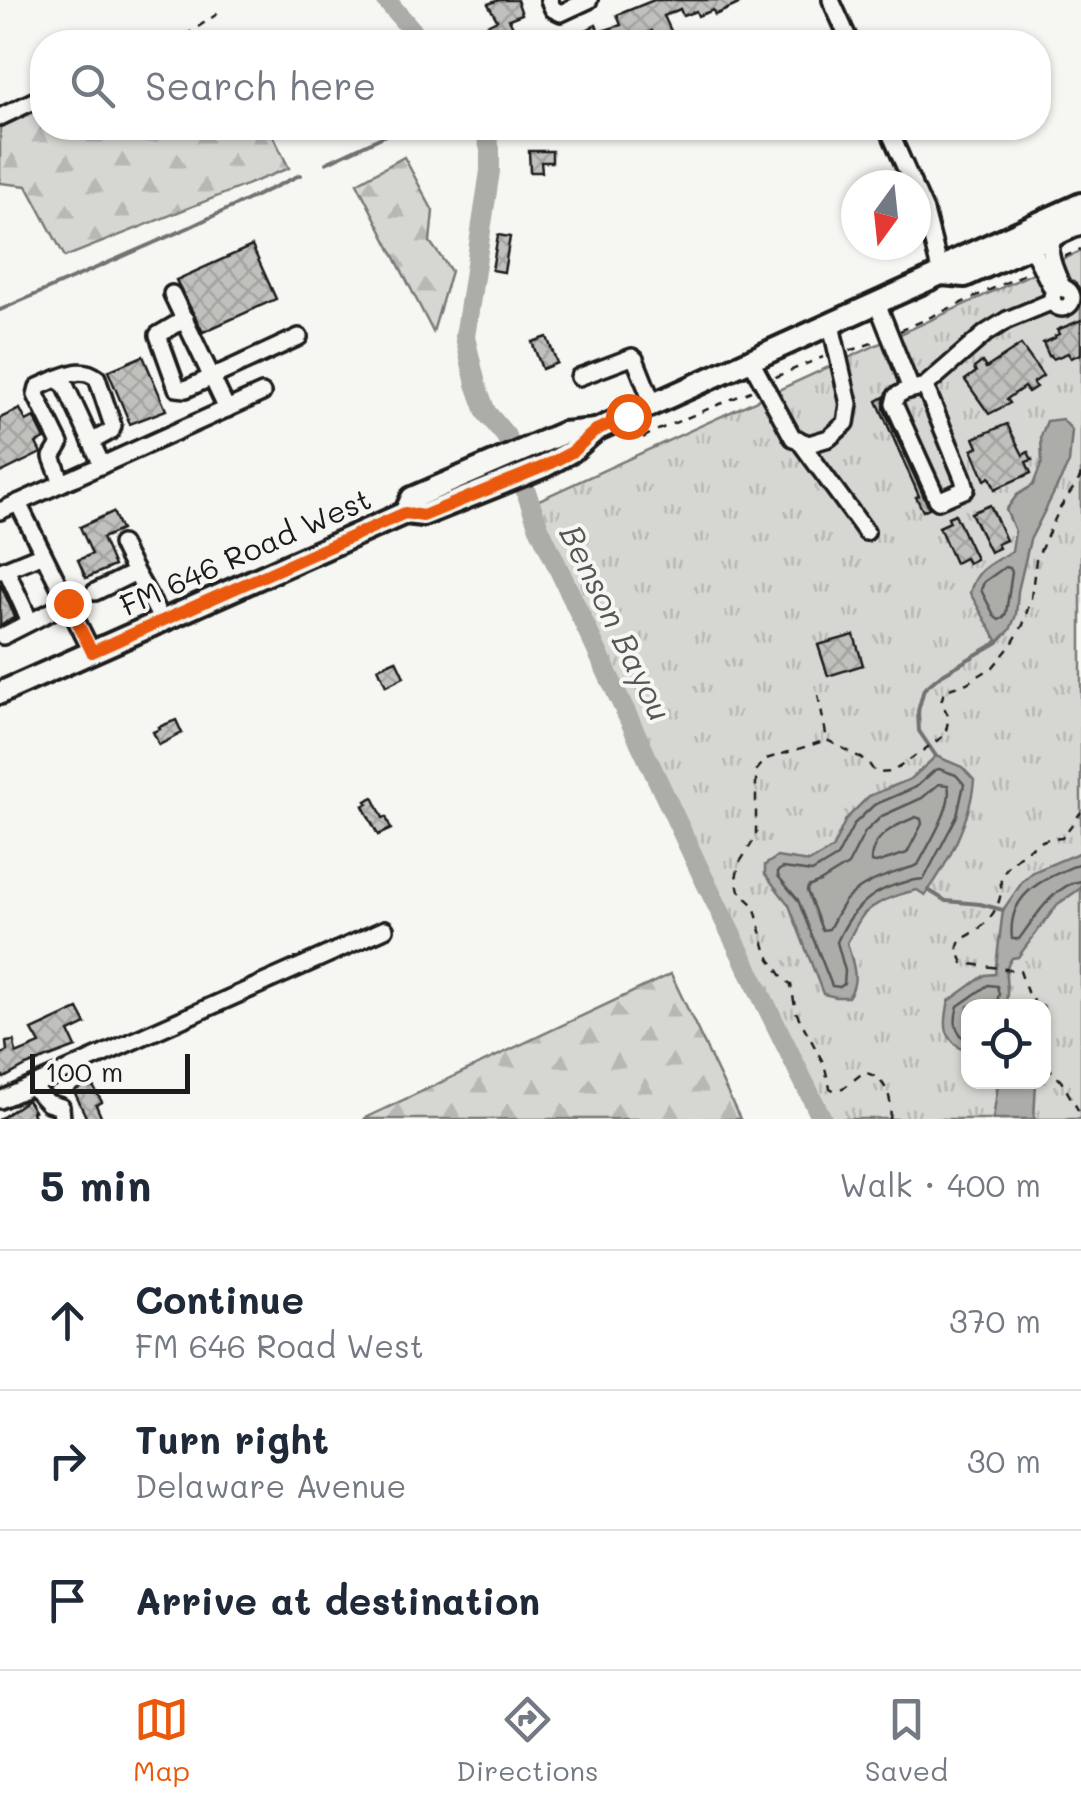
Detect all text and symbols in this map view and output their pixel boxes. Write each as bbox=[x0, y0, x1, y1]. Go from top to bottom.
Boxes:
search box bbox=[30, 30, 1051, 140]
icon: search bbox=[65, 58, 120, 113]
text: Search here bbox=[145, 60, 376, 110]
north arrow bbox=[841, 170, 931, 260]
route start bbox=[606, 394, 652, 440]
street label: FM 646 Road West bbox=[113, 478, 377, 624]
water label: Benson Bayou bbox=[551, 517, 683, 727]
route end bbox=[46, 581, 92, 627]
map controls bbox=[961, 999, 1051, 1089]
button: locate bbox=[961, 999, 1051, 1089]
scale bar bbox=[30, 1049, 190, 1094]
text: 100 m bbox=[45, 1053, 123, 1089]
text: 5 min bbox=[40, 1157, 151, 1212]
text: Walk · 400 m bbox=[839, 1163, 1041, 1205]
text: Continue bbox=[135, 1274, 304, 1324]
icon: ahead bbox=[40, 1293, 95, 1348]
text: 370 m bbox=[949, 1299, 1041, 1341]
text: FM 646 Road West bbox=[135, 1324, 424, 1366]
text: Turn right bbox=[135, 1414, 329, 1464]
icon: right bbox=[40, 1433, 95, 1488]
text: 30 m bbox=[967, 1439, 1041, 1481]
text: Delaware Avenue bbox=[135, 1464, 406, 1506]
icon: arrive bbox=[40, 1573, 95, 1628]
text: Arrive at destination bbox=[135, 1575, 540, 1625]
tab: Map bbox=[133, 1692, 190, 1788]
tab: Directions bbox=[456, 1692, 599, 1788]
tab: Saved bbox=[865, 1692, 948, 1788]

